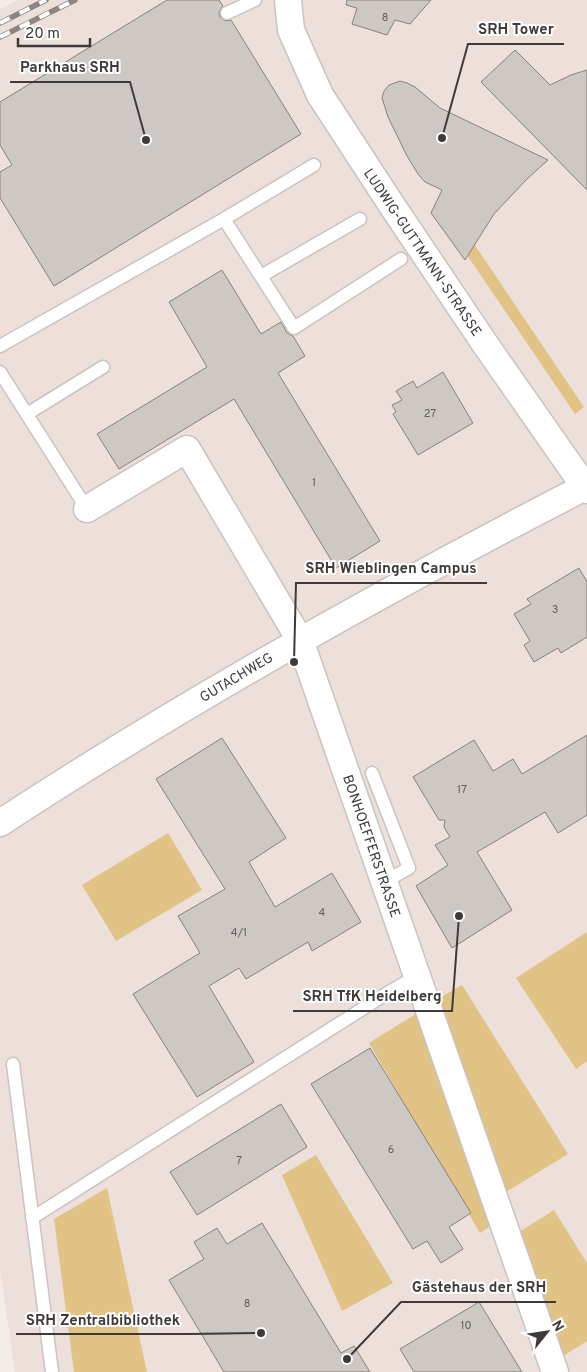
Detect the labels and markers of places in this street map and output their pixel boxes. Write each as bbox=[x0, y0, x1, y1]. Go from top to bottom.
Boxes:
callout: SRH Tower bbox=[468, 14, 564, 44]
callout: Parkhaus SRH bbox=[10, 52, 130, 82]
callout: SRH Wieblingen Campus bbox=[296, 553, 487, 583]
callout: SRH TfK Heidelberg bbox=[293, 981, 452, 1011]
callout: Gästehaus der SRH bbox=[401, 1272, 556, 1302]
callout: SRH Zentralbibliothek bbox=[16, 1304, 190, 1334]

